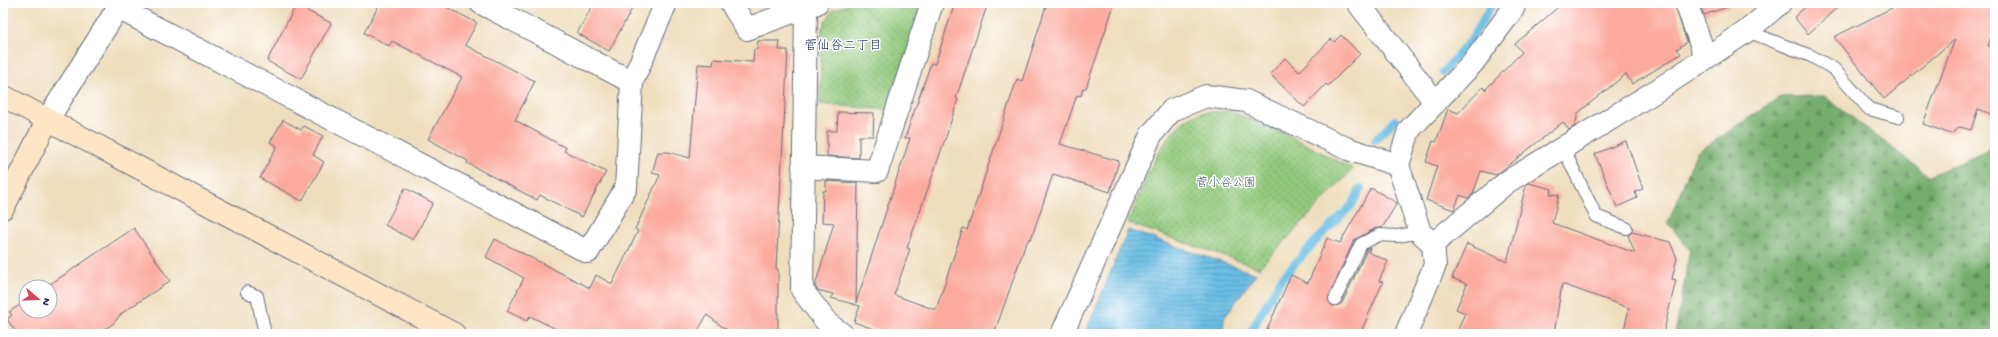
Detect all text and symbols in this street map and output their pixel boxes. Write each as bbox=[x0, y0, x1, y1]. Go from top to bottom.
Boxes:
district label: 菅仙谷二丁目 bbox=[804, 38, 882, 54]
park label: 菅小谷公園 bbox=[1196, 176, 1256, 191]
north arrow bbox=[18, 279, 58, 319]
text: N bbox=[39, 296, 52, 307]

